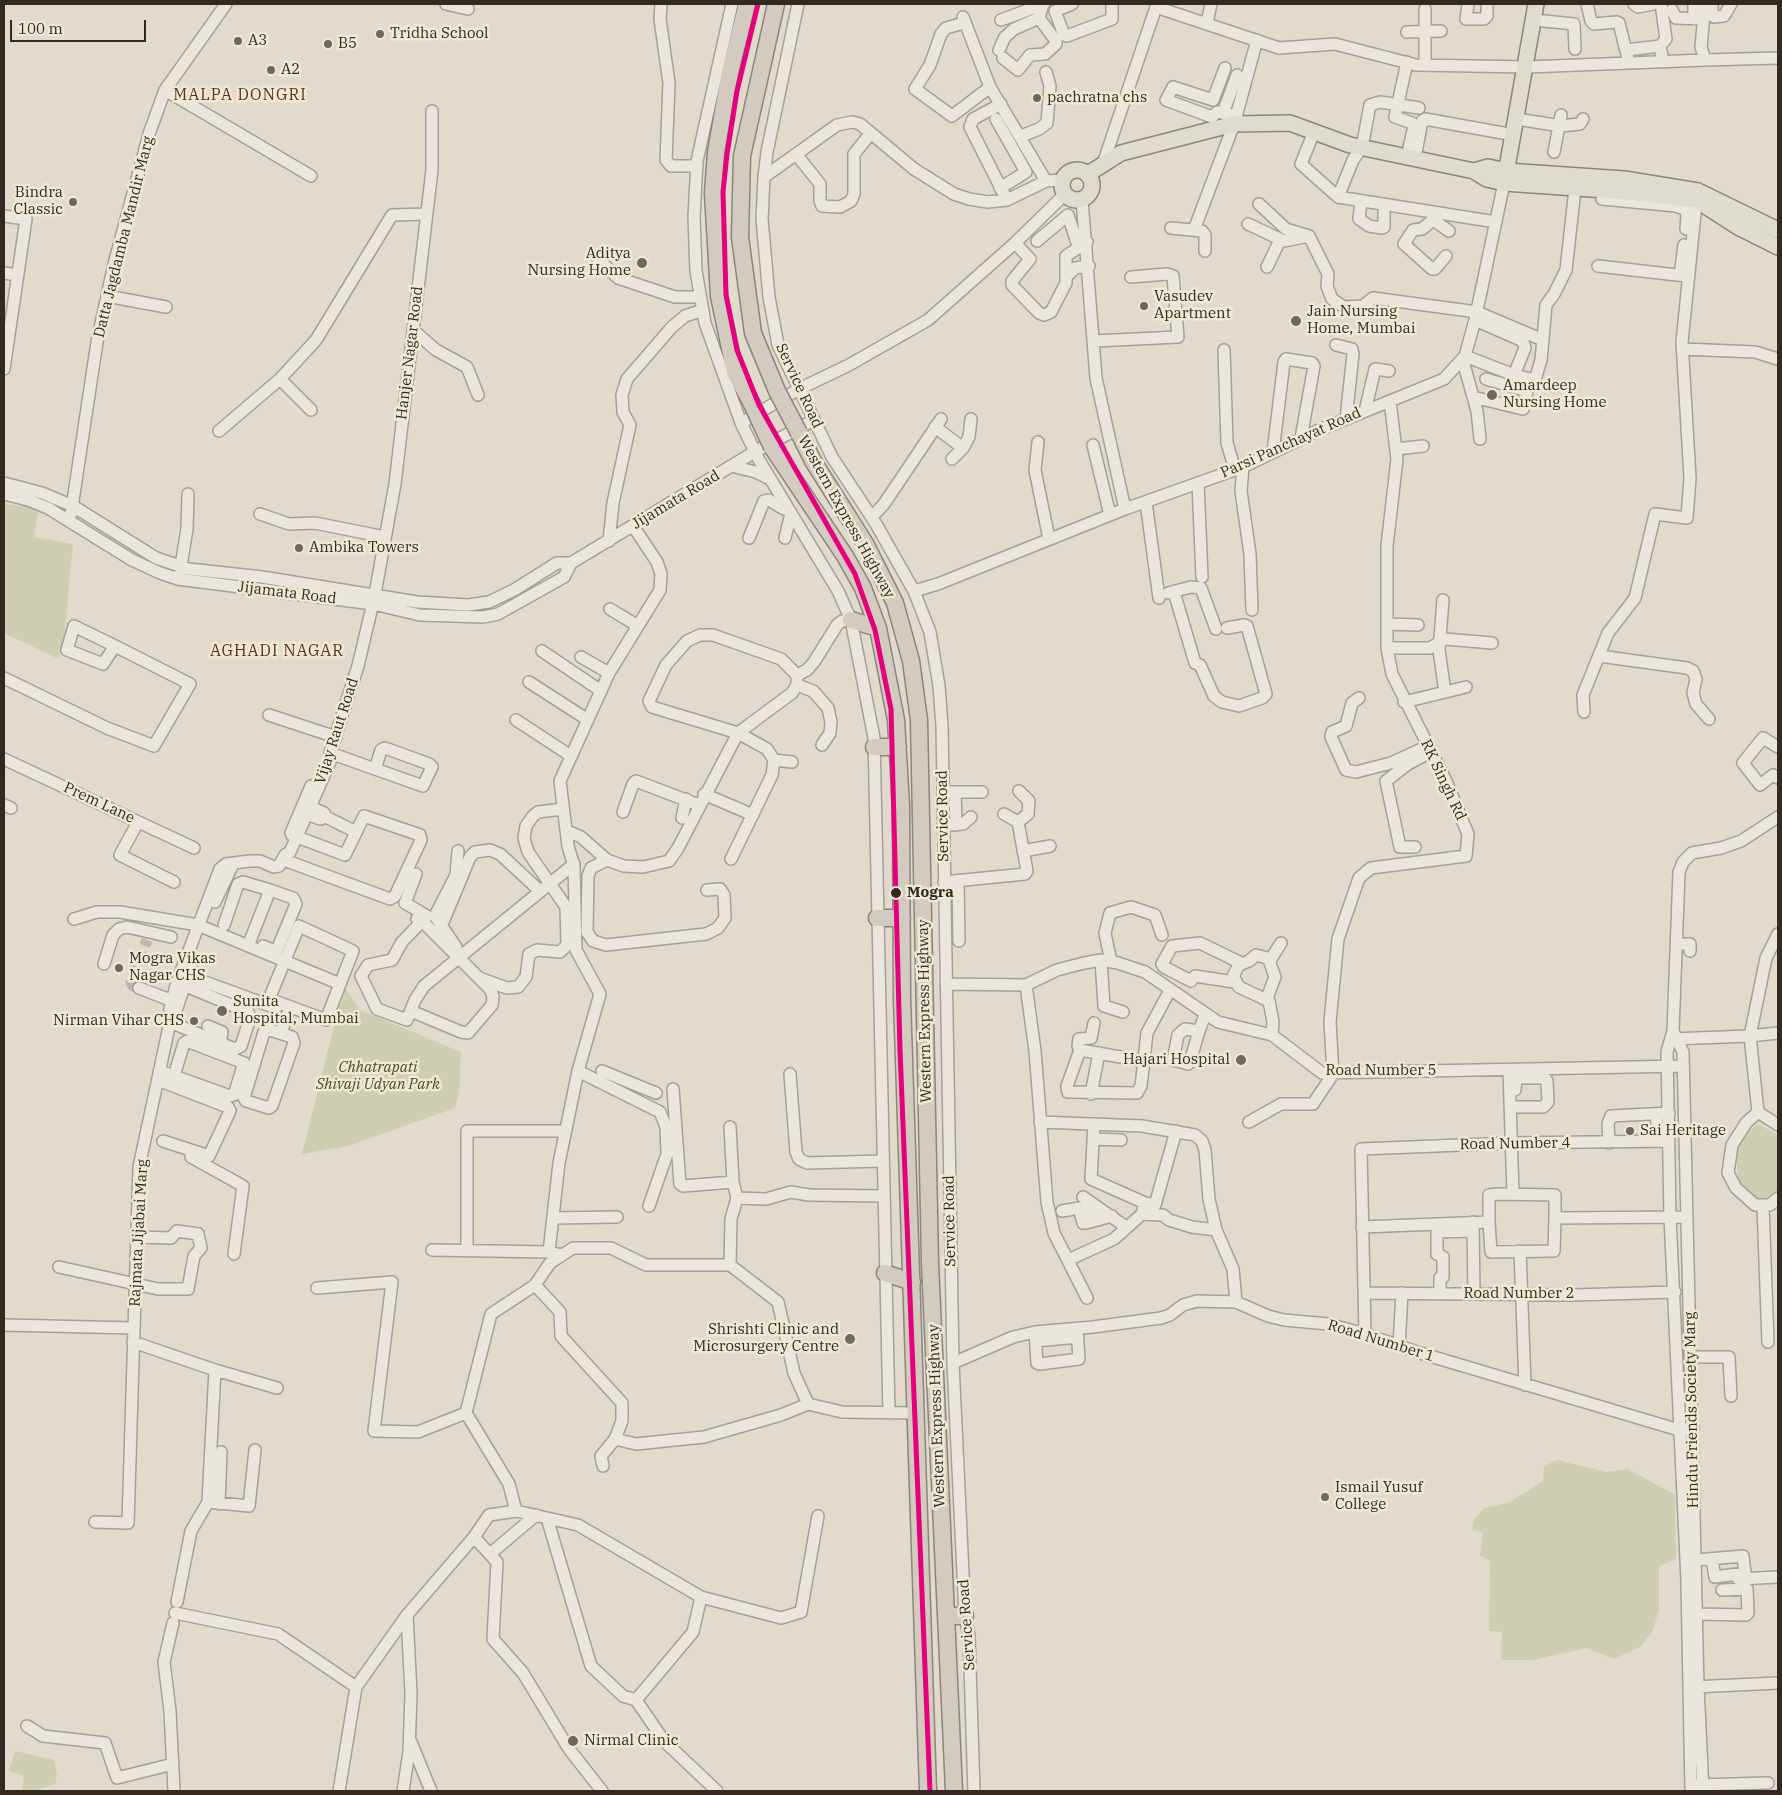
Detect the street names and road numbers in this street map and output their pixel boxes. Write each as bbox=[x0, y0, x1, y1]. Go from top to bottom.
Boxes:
street label: Datta Jagdamba Mandir Marg bbox=[90, 134, 158, 340]
street label: Hanjer Nagar Road bbox=[393, 285, 427, 421]
street label: Service Road bbox=[771, 341, 827, 431]
street label: Parsi Panchayat Road bbox=[1218, 404, 1364, 482]
street label: Western Express Highway bbox=[794, 432, 898, 602]
street label: Jijamata Road bbox=[629, 467, 723, 533]
street label: Jijamata Road bbox=[237, 578, 337, 608]
street label: Vijay Raut Road bbox=[311, 676, 363, 786]
street label: RK Singh Rd bbox=[1416, 737, 1470, 823]
street label: Service Road bbox=[933, 770, 953, 862]
street label: Prem Lane bbox=[61, 779, 137, 827]
street label: Western Express Highway bbox=[914, 919, 936, 1103]
street label: Road Number 5 bbox=[1326, 1062, 1436, 1080]
street label: Road Number 4 bbox=[1459, 1134, 1571, 1154]
street label: Rajmata Jijabai Marg bbox=[126, 1159, 152, 1307]
street label: Service Road bbox=[940, 1175, 960, 1267]
street label: Road Number 2 bbox=[1464, 1285, 1574, 1303]
street label: Hindu Friends Society Marg bbox=[1681, 1311, 1703, 1509]
street label: Road Number 1 bbox=[1325, 1316, 1437, 1366]
street label: Western Express Highway bbox=[925, 1324, 949, 1508]
street label: Service Road bbox=[955, 1579, 979, 1671]

